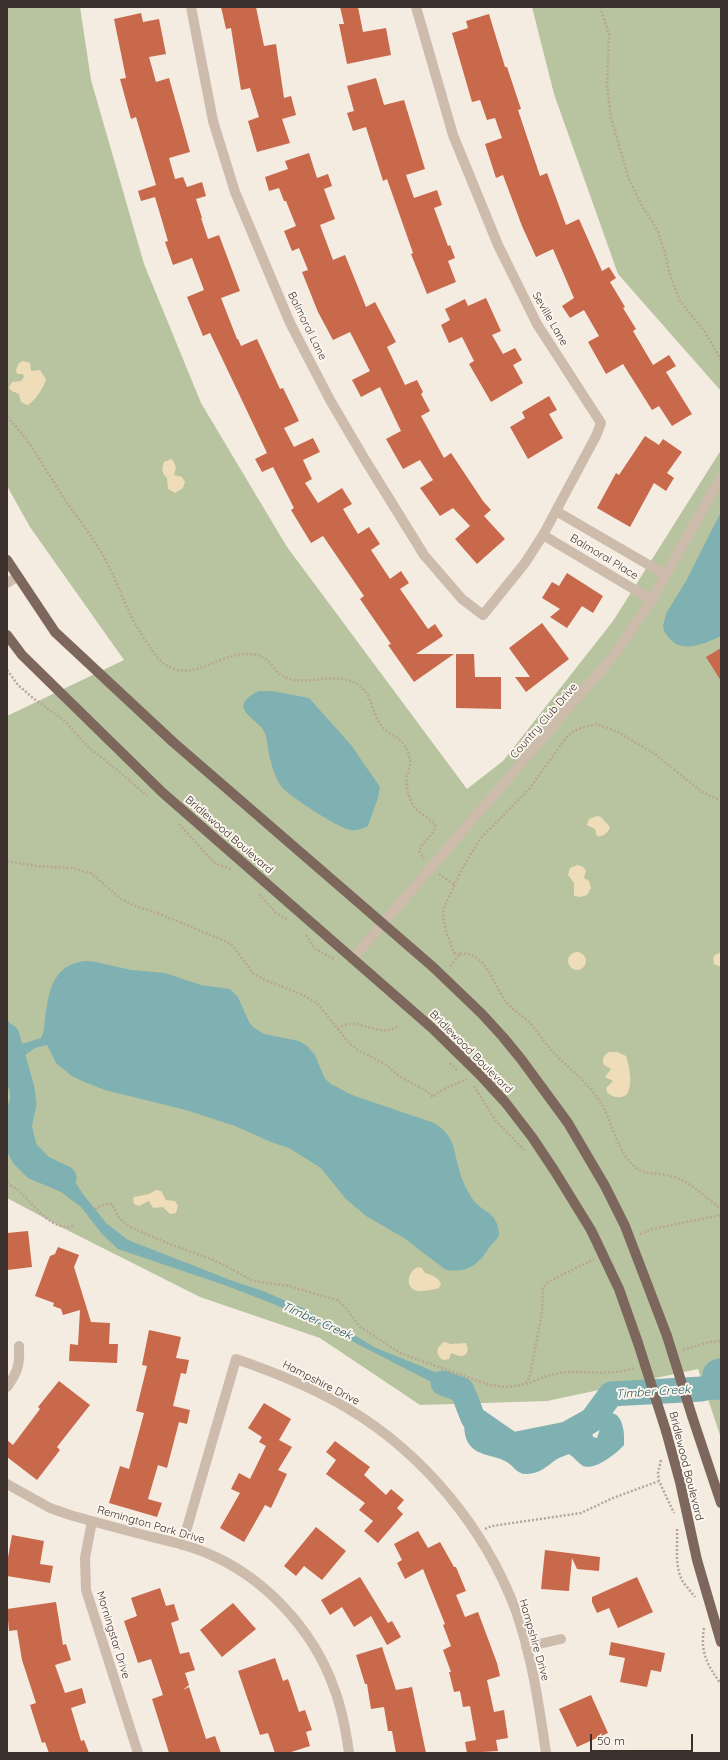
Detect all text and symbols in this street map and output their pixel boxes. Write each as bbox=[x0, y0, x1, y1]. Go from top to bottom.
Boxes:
street label: Balmoral Lane bbox=[285, 290, 329, 362]
street label: Seville Lane bbox=[529, 290, 571, 348]
street label: Balmoral Place bbox=[568, 532, 640, 582]
street label: Country Club Drive bbox=[508, 681, 580, 761]
street label: Bridlewood Boulevard bbox=[182, 793, 276, 877]
street label: Bridlewood Boulevard bbox=[427, 1008, 515, 1096]
water label: Timber Creek bbox=[280, 1299, 354, 1343]
street label: Hampshire Drive bbox=[280, 1358, 362, 1408]
water label: Timber Creek bbox=[615, 1382, 691, 1402]
street label: Bridlewood Boulevard bbox=[666, 1410, 706, 1522]
street label: Remington Park Drive bbox=[96, 1503, 206, 1547]
street label: Morningstar Drive bbox=[93, 1590, 133, 1680]
street label: Hampshire Drive bbox=[516, 1597, 552, 1683]
scale bar bbox=[592, 1726, 695, 1752]
text: 50 m bbox=[597, 1733, 625, 1748]

